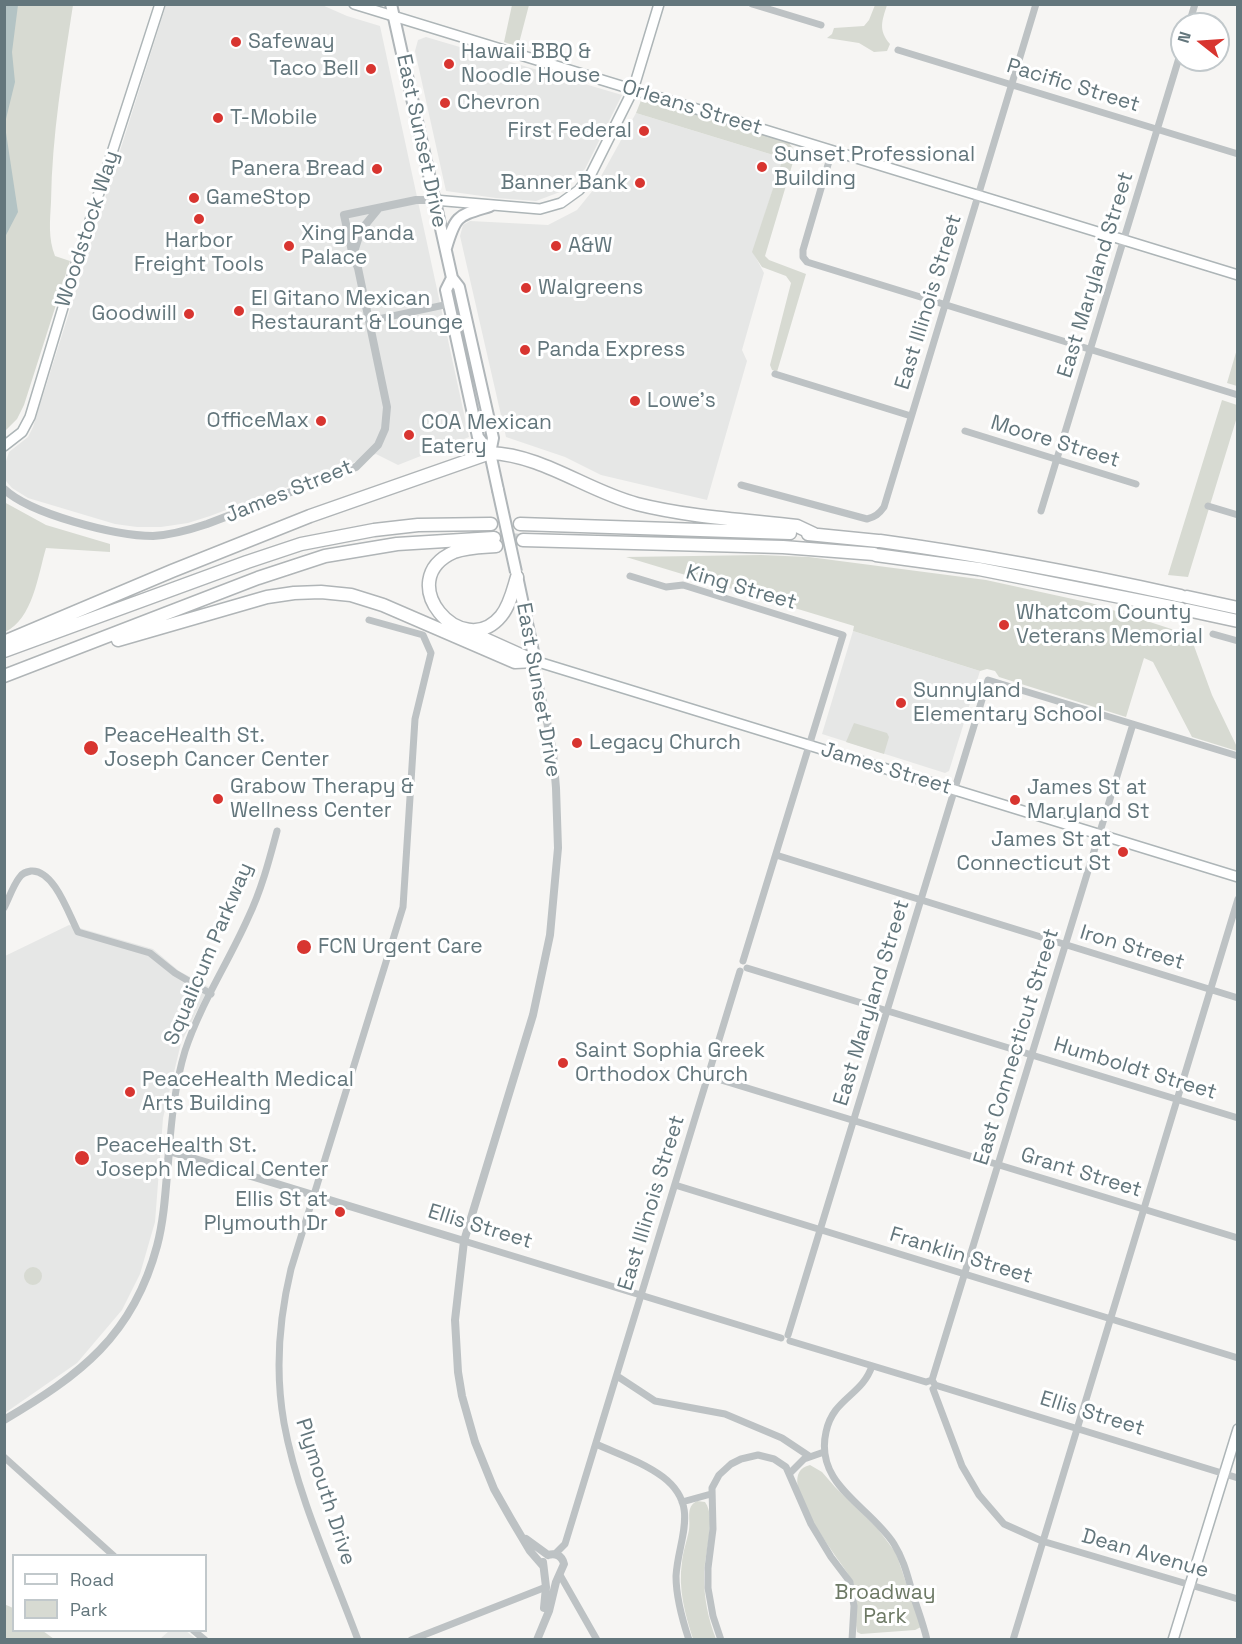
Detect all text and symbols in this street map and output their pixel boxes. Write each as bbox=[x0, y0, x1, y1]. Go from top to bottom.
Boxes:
north arrow bbox=[1170, 12, 1230, 72]
place label: Safeway bbox=[248, 29, 335, 55]
text: N bbox=[1173, 29, 1196, 45]
marker: Safeway bbox=[229, 35, 243, 49]
place label: Hawaii BBQ & Noodle House bbox=[461, 39, 601, 89]
street label: East Sunset Drive bbox=[390, 52, 452, 230]
street label: Pacific Street bbox=[1003, 54, 1143, 118]
place label: Taco Bell bbox=[269, 56, 359, 82]
marker: Hawaii BBQ & Noodle House bbox=[442, 57, 456, 71]
marker: Taco Bell bbox=[364, 62, 378, 76]
street label: Orleans Street bbox=[619, 75, 765, 141]
place label: Chevron bbox=[457, 90, 540, 116]
marker: Chevron bbox=[438, 96, 452, 110]
place label: T-Mobile bbox=[230, 105, 318, 131]
marker: T-Mobile bbox=[211, 111, 225, 125]
place label: First Federal bbox=[508, 118, 632, 144]
marker: First Federal bbox=[637, 124, 651, 138]
place label: Sunset Professional Building bbox=[774, 142, 975, 192]
street label: Woodstock Way bbox=[51, 148, 125, 310]
place label: Panera Bread bbox=[231, 156, 365, 182]
marker: Sunset Professional Building bbox=[755, 160, 769, 174]
marker: Panera Bread bbox=[370, 162, 384, 176]
street label: East Maryland Street bbox=[1053, 169, 1139, 381]
place label: Banner Bank bbox=[500, 170, 628, 196]
marker: Banner Bank bbox=[633, 176, 647, 190]
place label: GameStop bbox=[206, 185, 311, 211]
marker: GameStop bbox=[187, 191, 201, 205]
street label: East Illinois Street bbox=[890, 211, 968, 393]
marker: Harbor Freight Tools bbox=[192, 212, 206, 226]
place label: Xing Panda Palace bbox=[301, 221, 414, 271]
place label: Harbor Freight Tools bbox=[134, 228, 264, 278]
place label: A&W bbox=[568, 233, 612, 259]
marker: Xing Panda Palace bbox=[282, 239, 296, 253]
marker: A&W bbox=[549, 239, 563, 253]
place label: Walgreens bbox=[538, 275, 643, 301]
marker: Walgreens bbox=[519, 281, 533, 295]
place label: El Gitano Mexican Restaurant & Lounge bbox=[251, 286, 463, 336]
place label: Goodwill bbox=[91, 301, 177, 327]
marker: El Gitano Mexican Restaurant & Lounge bbox=[232, 304, 246, 318]
marker: Goodwill bbox=[182, 307, 196, 321]
place label: Panda Express bbox=[537, 337, 685, 363]
marker: Panda Express bbox=[518, 343, 532, 357]
place label: Lowe's bbox=[647, 388, 716, 414]
marker: Lowe's bbox=[628, 394, 642, 408]
place label: OfficeMax bbox=[207, 408, 309, 434]
place label: COA Mexican Eatery bbox=[421, 410, 552, 460]
street label: Moore Street bbox=[987, 410, 1123, 474]
marker: OfficeMax bbox=[314, 414, 328, 428]
marker: COA Mexican Eatery bbox=[402, 428, 416, 442]
street label: James Street bbox=[222, 455, 356, 529]
street label: King Street bbox=[683, 560, 799, 616]
place label: Whatcom County Veterans Memorial bbox=[1016, 600, 1203, 650]
street label: East Sunset Drive bbox=[510, 601, 566, 779]
marker: Whatcom County Veterans Memorial bbox=[997, 618, 1011, 632]
place label: Sunnyland Elementary School bbox=[913, 678, 1103, 728]
marker: Sunnyland Elementary School bbox=[894, 696, 908, 710]
place label: PeaceHealth St. Joseph Cancer Center bbox=[104, 723, 329, 773]
place label: Legacy Church bbox=[589, 730, 741, 756]
marker: Legacy Church bbox=[570, 736, 584, 750]
street label: James Street bbox=[818, 737, 954, 801]
marker: PeaceHealth St. Joseph Cancer Center bbox=[82, 739, 100, 757]
place label: Grabow Therapy & Wellness Center bbox=[230, 774, 414, 824]
place label: James St at Maryland St bbox=[1027, 775, 1150, 825]
marker: Grabow Therapy & Wellness Center bbox=[211, 792, 225, 806]
marker: James St at Maryland St bbox=[1008, 793, 1022, 807]
place label: James St at Connecticut St bbox=[956, 827, 1111, 877]
marker: James St at Connecticut St bbox=[1116, 845, 1130, 859]
street label: Squalicum Parkway bbox=[159, 859, 259, 1049]
street label: East Maryland Street bbox=[829, 897, 915, 1109]
street label: Iron Street bbox=[1077, 920, 1187, 976]
street label: East Connecticut Street bbox=[969, 926, 1065, 1168]
place label: FCN Urgent Care bbox=[318, 934, 483, 960]
marker: FCN Urgent Care bbox=[295, 938, 313, 956]
street label: Humboldt Street bbox=[1050, 1032, 1220, 1106]
place label: Saint Sophia Greek Orthodox Church bbox=[575, 1038, 765, 1088]
marker: Saint Sophia Greek Orthodox Church bbox=[556, 1056, 570, 1070]
place label: PeaceHealth Medical Arts Building bbox=[142, 1067, 354, 1117]
marker: PeaceHealth Medical Arts Building bbox=[123, 1085, 137, 1099]
street label: East Illinois Street bbox=[613, 1112, 691, 1294]
place label: PeaceHealth St. Joseph Medical Center bbox=[96, 1133, 329, 1183]
street label: Grant Street bbox=[1017, 1143, 1145, 1203]
marker: PeaceHealth St. Joseph Medical Center bbox=[73, 1149, 91, 1167]
place label: Ellis St at Plymouth Dr bbox=[204, 1187, 328, 1237]
street label: Ellis Street bbox=[425, 1199, 535, 1255]
marker: Ellis St at Plymouth Dr bbox=[333, 1205, 347, 1219]
street label: Franklin Street bbox=[887, 1222, 1035, 1290]
street label: Ellis Street bbox=[1037, 1386, 1147, 1442]
street label: Plymouth Drive bbox=[289, 1415, 361, 1569]
street label: Dean Avenue bbox=[1079, 1524, 1211, 1584]
legend bbox=[12, 1554, 207, 1632]
text: Road bbox=[70, 1568, 114, 1591]
park label: Broadway Park bbox=[834, 1580, 936, 1630]
text: Park bbox=[70, 1598, 107, 1621]

